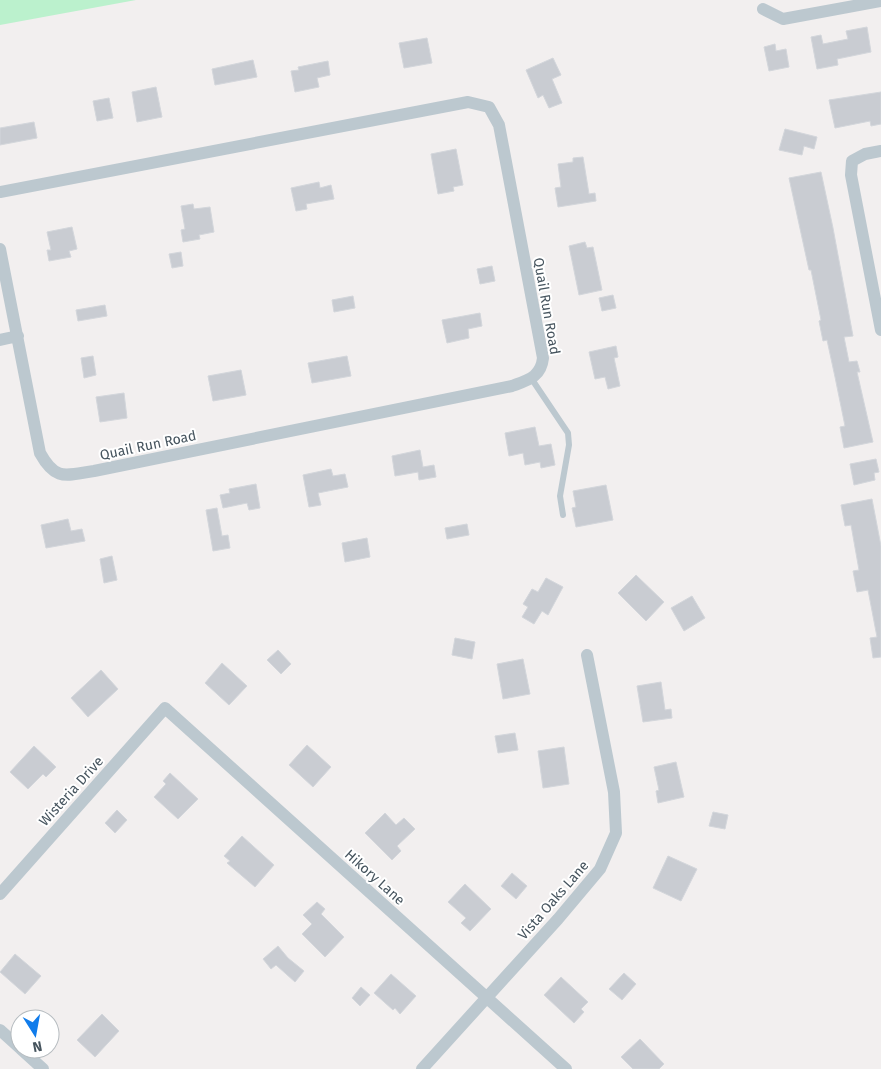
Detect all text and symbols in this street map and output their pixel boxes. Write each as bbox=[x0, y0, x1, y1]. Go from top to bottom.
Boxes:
street label: Quail Run Road bbox=[530, 256, 563, 356]
street label: Quail Run Road bbox=[98, 427, 198, 464]
street label: Wisteria Drive bbox=[36, 753, 107, 830]
street label: Hikory Lane bbox=[341, 846, 408, 909]
street label: Vista Oaks Lane bbox=[514, 857, 592, 943]
north arrow bbox=[10, 1009, 60, 1059]
text: N bbox=[31, 1037, 44, 1056]

